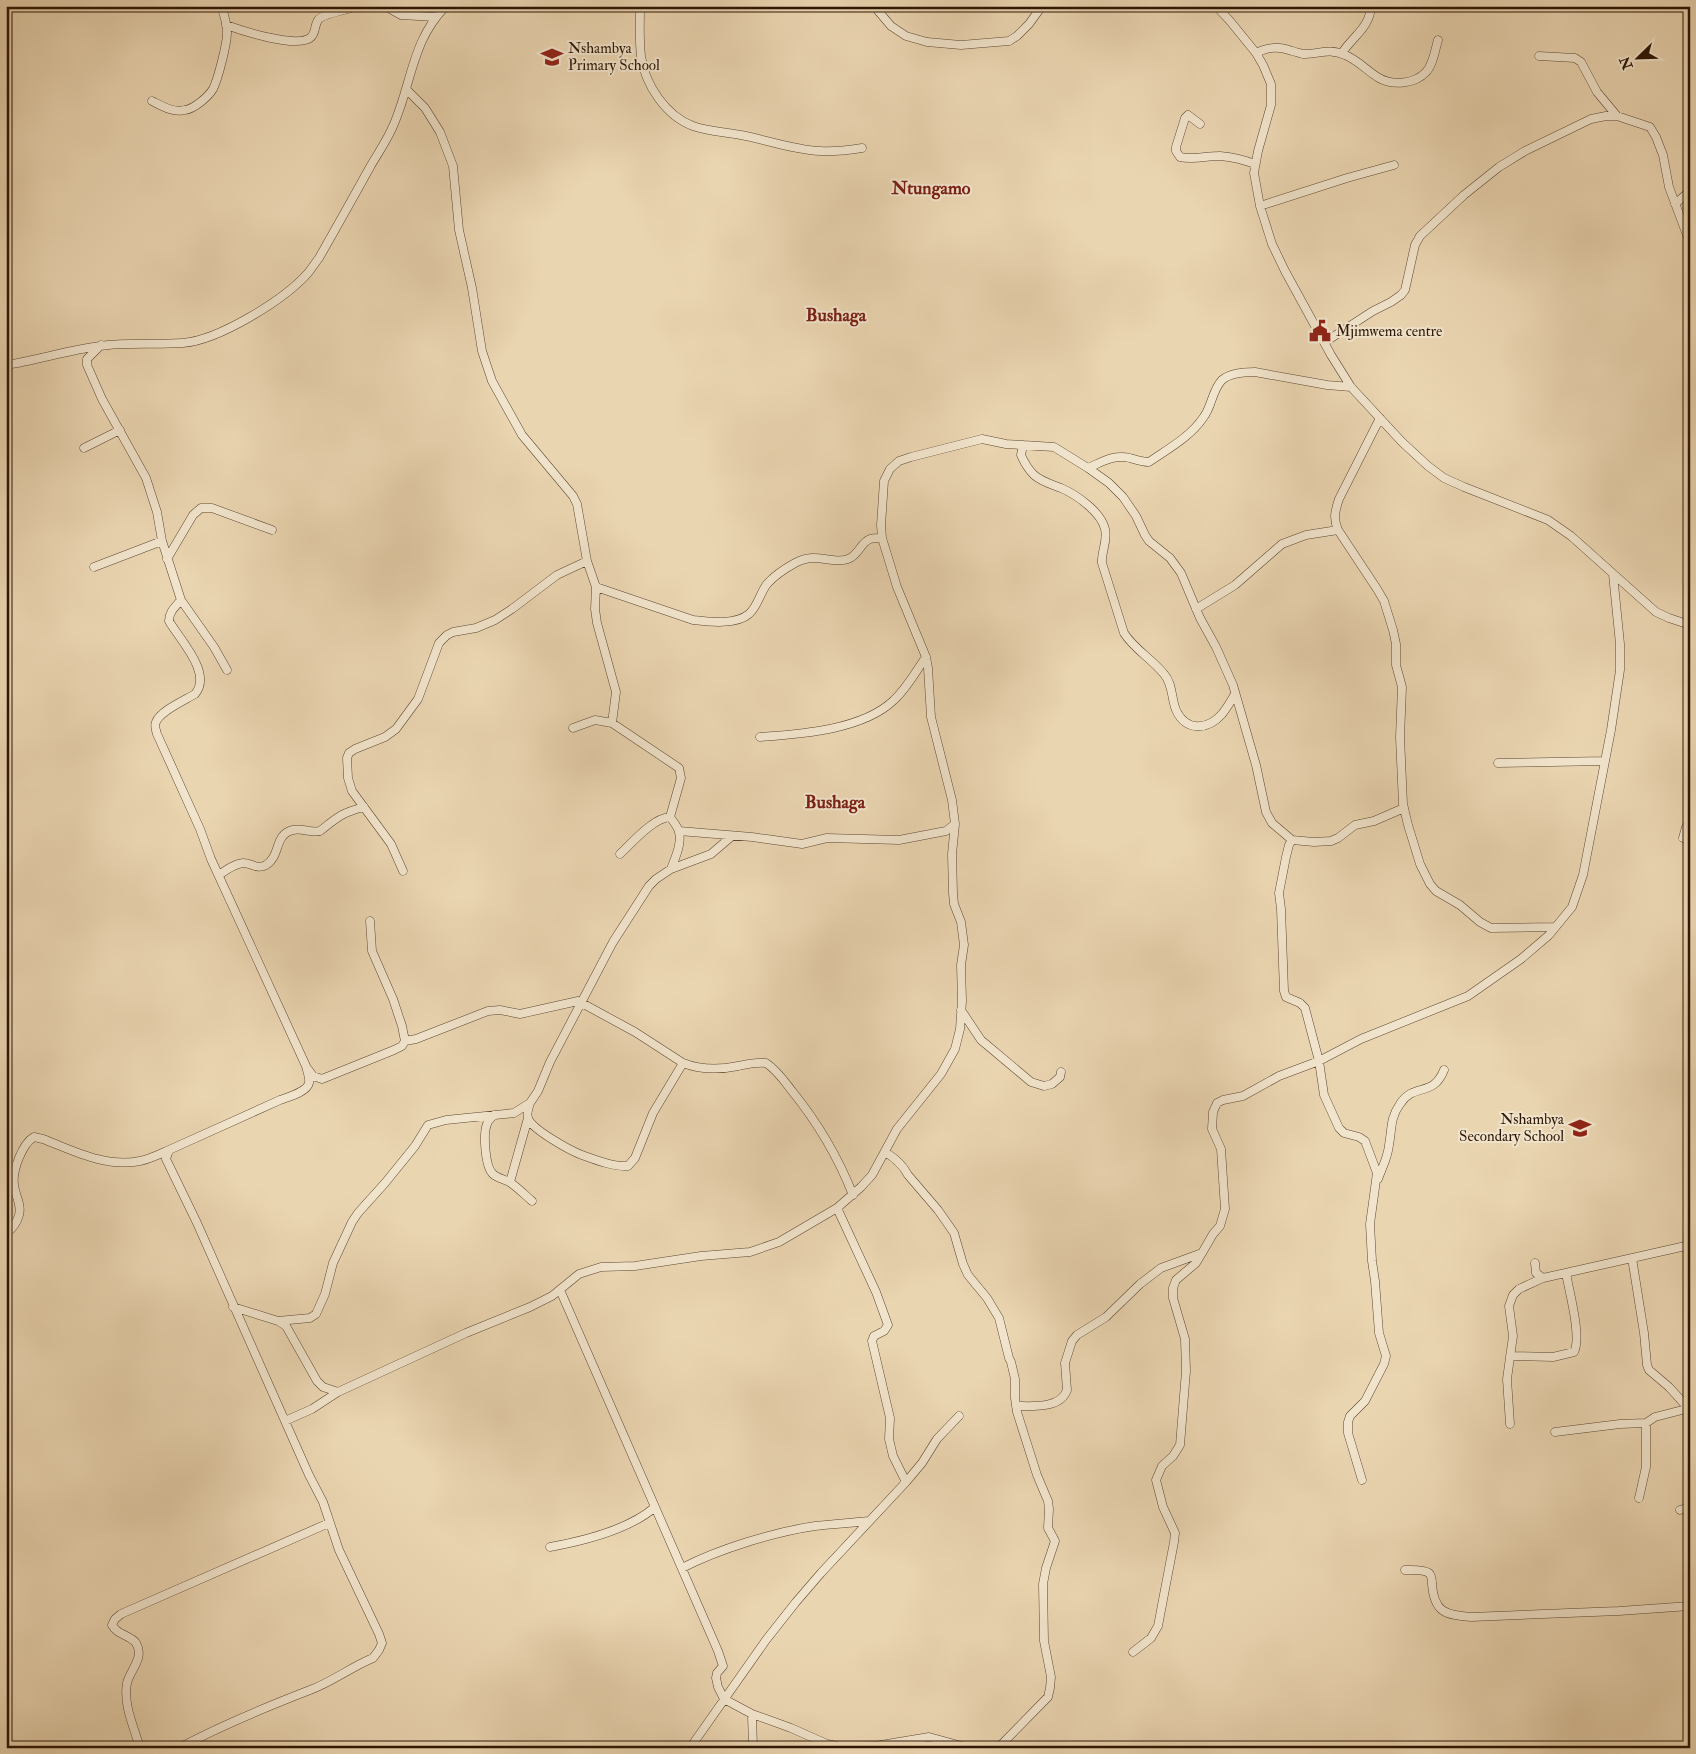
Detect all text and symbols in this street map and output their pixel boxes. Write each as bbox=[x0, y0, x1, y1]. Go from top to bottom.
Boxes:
north arrow bbox=[1614, 32, 1664, 82]
place label: Nshambya Primary School bbox=[568, 39, 660, 75]
school or university icon: Nshambya Primary School bbox=[539, 44, 565, 70]
text: N bbox=[1616, 53, 1637, 73]
district label: Ntungamo bbox=[891, 177, 971, 200]
district label: Bushaga bbox=[806, 304, 867, 327]
public building icon: Mjimwema centre bbox=[1307, 318, 1333, 344]
place label: Mjimwema centre bbox=[1336, 322, 1442, 341]
district label: Bushaga bbox=[805, 791, 866, 814]
place label: Nshambya Secondary School bbox=[1459, 1110, 1565, 1146]
school or university icon: Nshambya Secondary School bbox=[1567, 1115, 1593, 1141]

